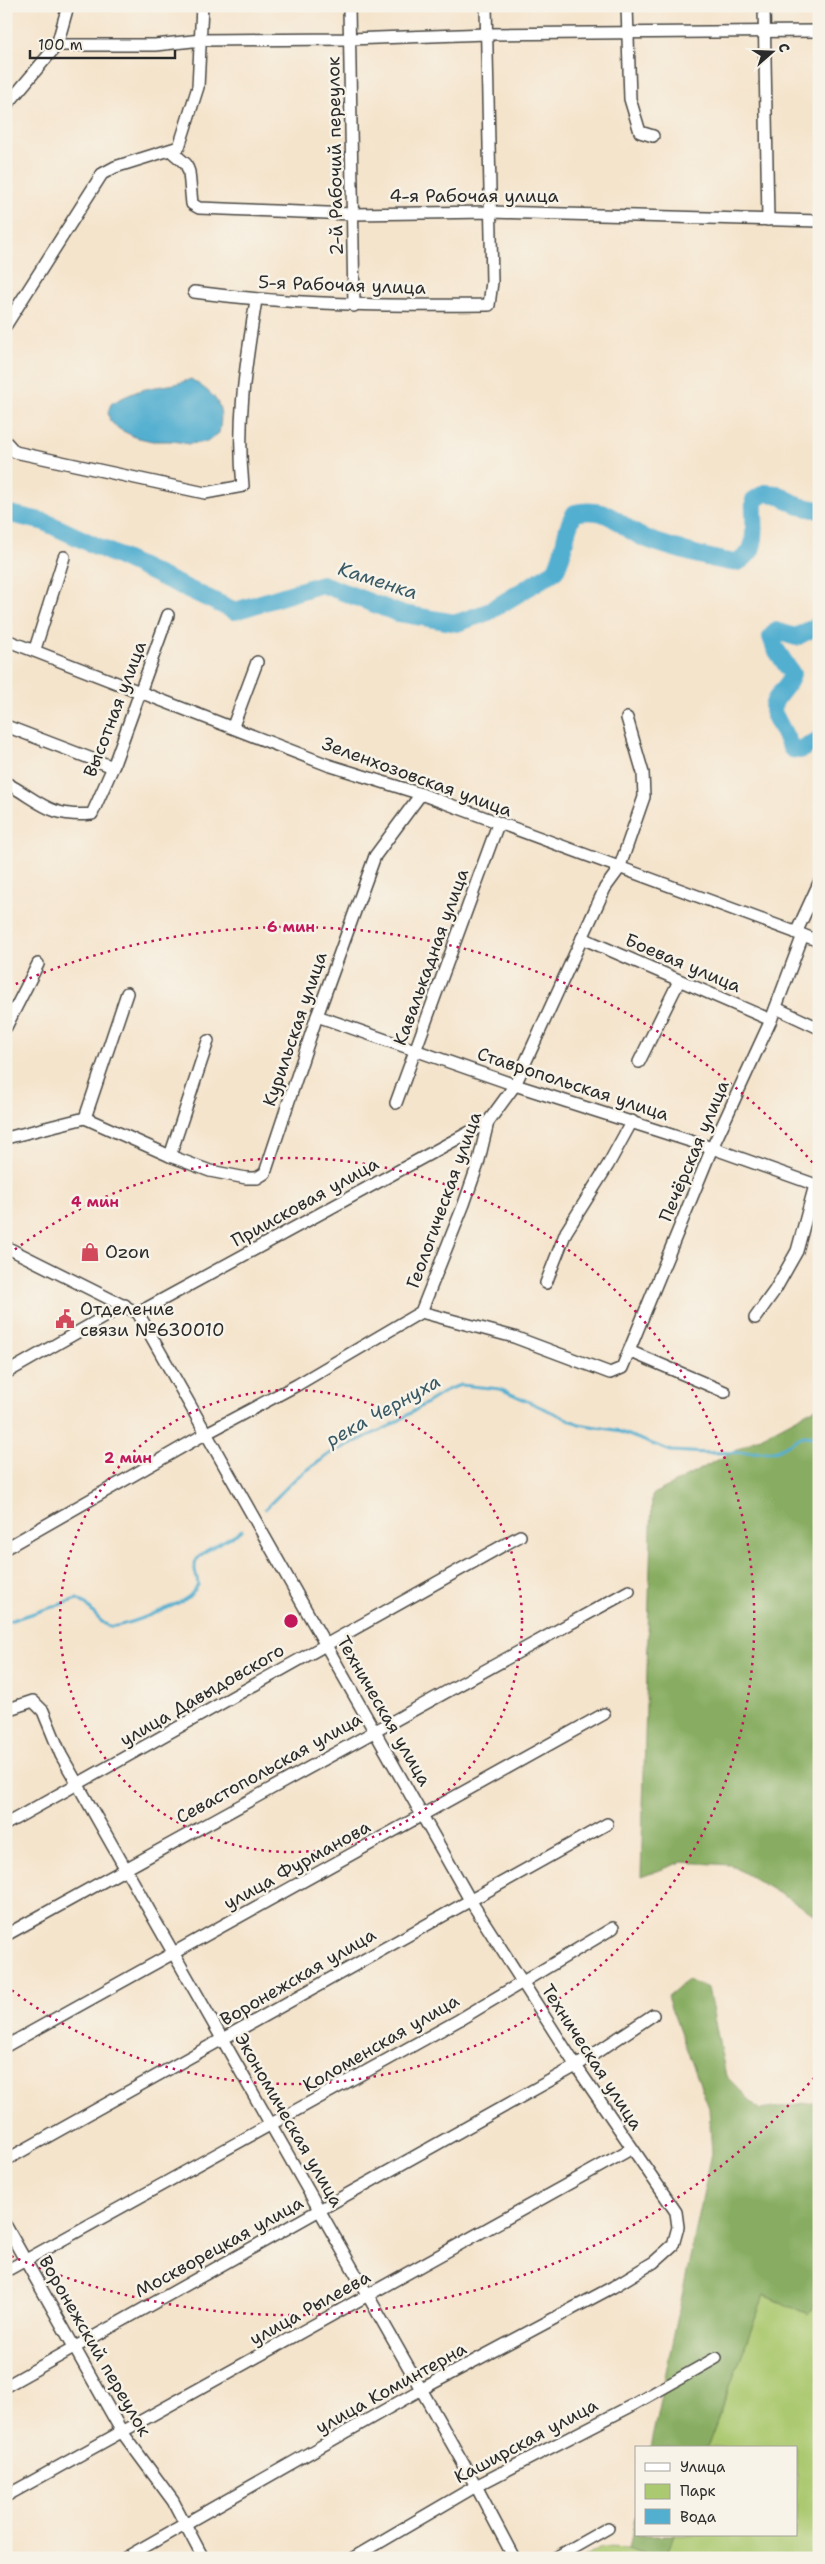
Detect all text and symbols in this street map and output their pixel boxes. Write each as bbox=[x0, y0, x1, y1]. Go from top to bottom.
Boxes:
scale bar bbox=[30, 28, 175, 60]
north arrow bbox=[748, 28, 798, 78]
text: 100 m bbox=[38, 35, 83, 55]
text: С bbox=[774, 40, 794, 55]
street label: 2-й Рабочий переулок bbox=[321, 56, 349, 256]
street label: 4-я Рабочая улица bbox=[389, 184, 559, 208]
street label: 5-я Рабочая улица bbox=[258, 270, 426, 300]
water label: Каменка bbox=[335, 556, 421, 605]
street label: Высотная улица bbox=[78, 638, 152, 780]
street label: Зеленхозовская улица bbox=[319, 731, 515, 823]
street label: Кавалькадная улица bbox=[388, 865, 474, 1049]
text: 6 мин bbox=[267, 917, 315, 937]
street label: Боевая улица bbox=[621, 928, 745, 998]
street label: Курильская улица bbox=[257, 949, 333, 1109]
street label: Ставропольская улица bbox=[474, 1042, 672, 1126]
street label: Печёрская улица bbox=[653, 1077, 735, 1225]
street label: Геологическая улица bbox=[401, 1108, 487, 1292]
street label: Приисковая улица bbox=[227, 1151, 383, 1253]
text: 4 мин bbox=[71, 1192, 119, 1212]
place label: Ozon bbox=[105, 1240, 150, 1264]
shop icon: Ozon bbox=[79, 1241, 101, 1263]
place label: Отделение связи №630010 bbox=[80, 1297, 225, 1342]
public building icon: Отделение связи №630010 bbox=[54, 1308, 76, 1330]
water label: река Чернуха bbox=[321, 1369, 445, 1453]
text: 2 мин bbox=[104, 1448, 152, 1468]
centre of rings bbox=[282, 1612, 300, 1630]
street label: Техническая улица bbox=[331, 1632, 437, 1790]
street label: улица Давыдовского bbox=[115, 1638, 289, 1752]
street label: Севастопольская улица bbox=[172, 1707, 366, 1829]
street label: улица Фурманова bbox=[219, 1815, 375, 1915]
street label: Воронежская улица bbox=[216, 1923, 380, 2031]
street label: Техническая улица bbox=[536, 1979, 648, 2135]
street label: Коломенская улица bbox=[299, 1988, 463, 2098]
street label: Экономическая улица bbox=[229, 2029, 349, 2211]
street label: Москворецкая улица bbox=[130, 2191, 308, 2303]
street label: Воронежский переулок bbox=[33, 2251, 157, 2441]
street label: улица Рылеева bbox=[245, 2265, 375, 2351]
street label: улица Коминтерна bbox=[311, 2337, 471, 2439]
street label: Каширская улица bbox=[450, 2393, 602, 2489]
legend bbox=[635, 2446, 798, 2536]
text: Улица bbox=[680, 2457, 726, 2477]
text: Парк bbox=[680, 2481, 716, 2501]
text: Вода bbox=[680, 2507, 717, 2527]

